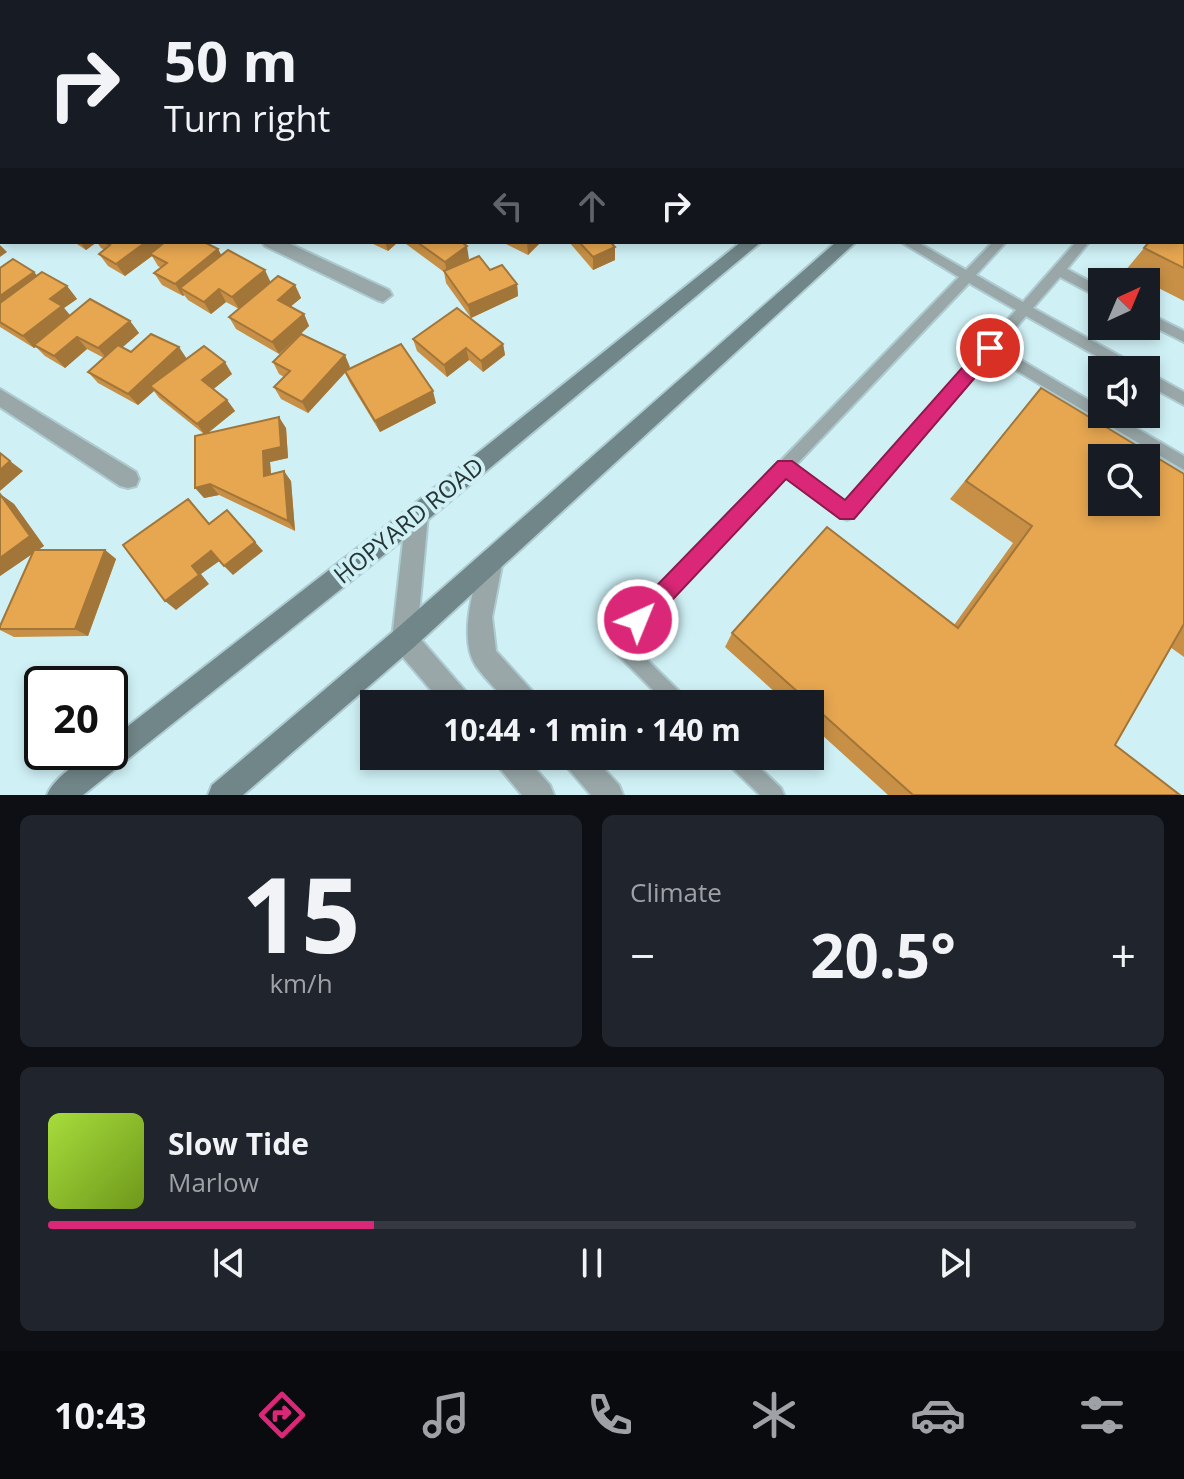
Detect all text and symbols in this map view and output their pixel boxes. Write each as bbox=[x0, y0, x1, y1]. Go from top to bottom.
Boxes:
text: 50 m bbox=[164, 22, 298, 98]
icon: right bbox=[32, 32, 136, 136]
text: Turn right bbox=[164, 94, 330, 143]
icon: left bbox=[486, 184, 530, 228]
icon: ahead bbox=[570, 184, 614, 228]
icon: right bbox=[654, 184, 698, 228]
north arrow bbox=[1088, 268, 1160, 340]
map controls bbox=[1088, 268, 1160, 516]
pin bbox=[956, 314, 1024, 382]
icon: arrive bbox=[968, 326, 1012, 370]
button: sound bbox=[1088, 356, 1160, 428]
button: search bbox=[1088, 444, 1160, 516]
street label: HOPYARD ROAD bbox=[326, 449, 490, 591]
position arrow bbox=[596, 578, 680, 662]
speed limit sign: 20 bbox=[24, 666, 128, 770]
text: 10:44 · 1 min · 140 m bbox=[443, 709, 741, 750]
text: 15 bbox=[242, 842, 360, 983]
text: Climate bbox=[630, 874, 722, 910]
text: 20.5° bbox=[810, 914, 956, 996]
text: − bbox=[630, 925, 655, 985]
text: + bbox=[1111, 925, 1136, 985]
text: km/h bbox=[269, 965, 333, 1001]
text: Slow Tide bbox=[168, 1123, 309, 1164]
text: Marlow bbox=[168, 1164, 259, 1200]
icon: previous bbox=[207, 1241, 251, 1285]
icon: pause bbox=[570, 1241, 614, 1285]
icon: next bbox=[933, 1241, 977, 1285]
icon: directions bbox=[254, 1387, 310, 1443]
icon: music bbox=[418, 1387, 474, 1443]
icon: phone bbox=[582, 1387, 638, 1443]
icon: climate bbox=[746, 1387, 802, 1443]
icon: car bbox=[910, 1387, 966, 1443]
icon: filters bbox=[1074, 1387, 1130, 1443]
text: 10:43 bbox=[54, 1391, 147, 1440]

